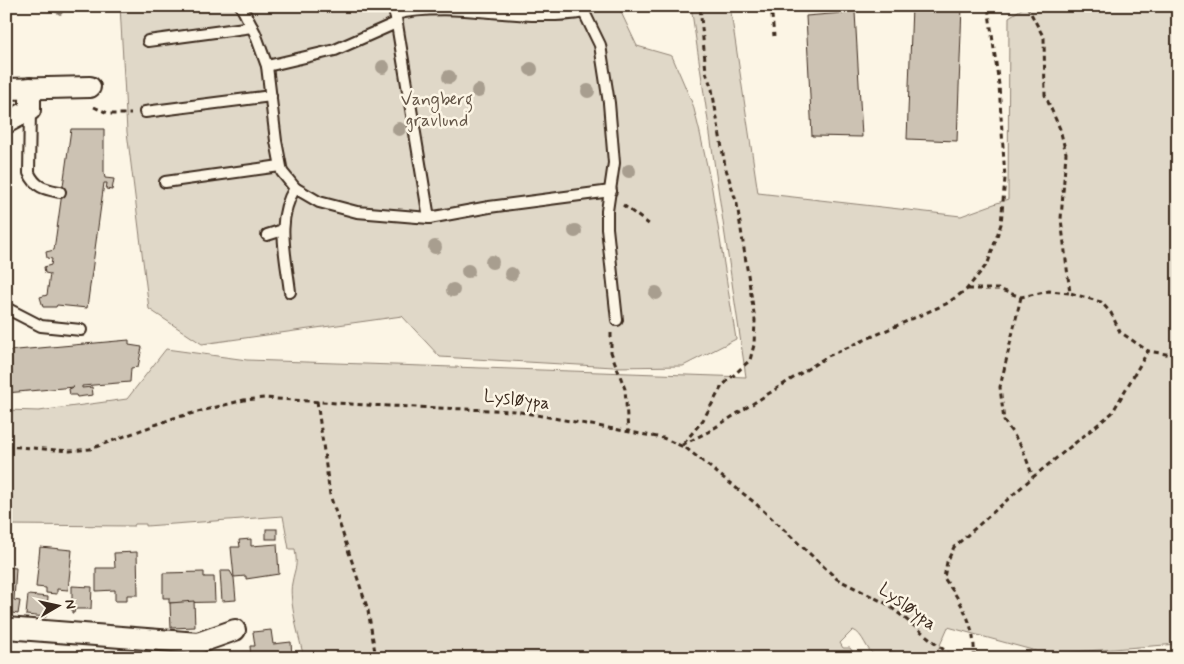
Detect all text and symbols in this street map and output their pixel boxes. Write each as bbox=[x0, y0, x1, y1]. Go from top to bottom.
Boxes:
park label: Vangberg gravlund bbox=[401, 88, 473, 133]
street label: Lysløypa bbox=[482, 384, 551, 416]
street label: Lysløypa bbox=[874, 578, 941, 636]
north arrow bbox=[32, 582, 82, 632]
text: N bbox=[60, 598, 79, 610]

